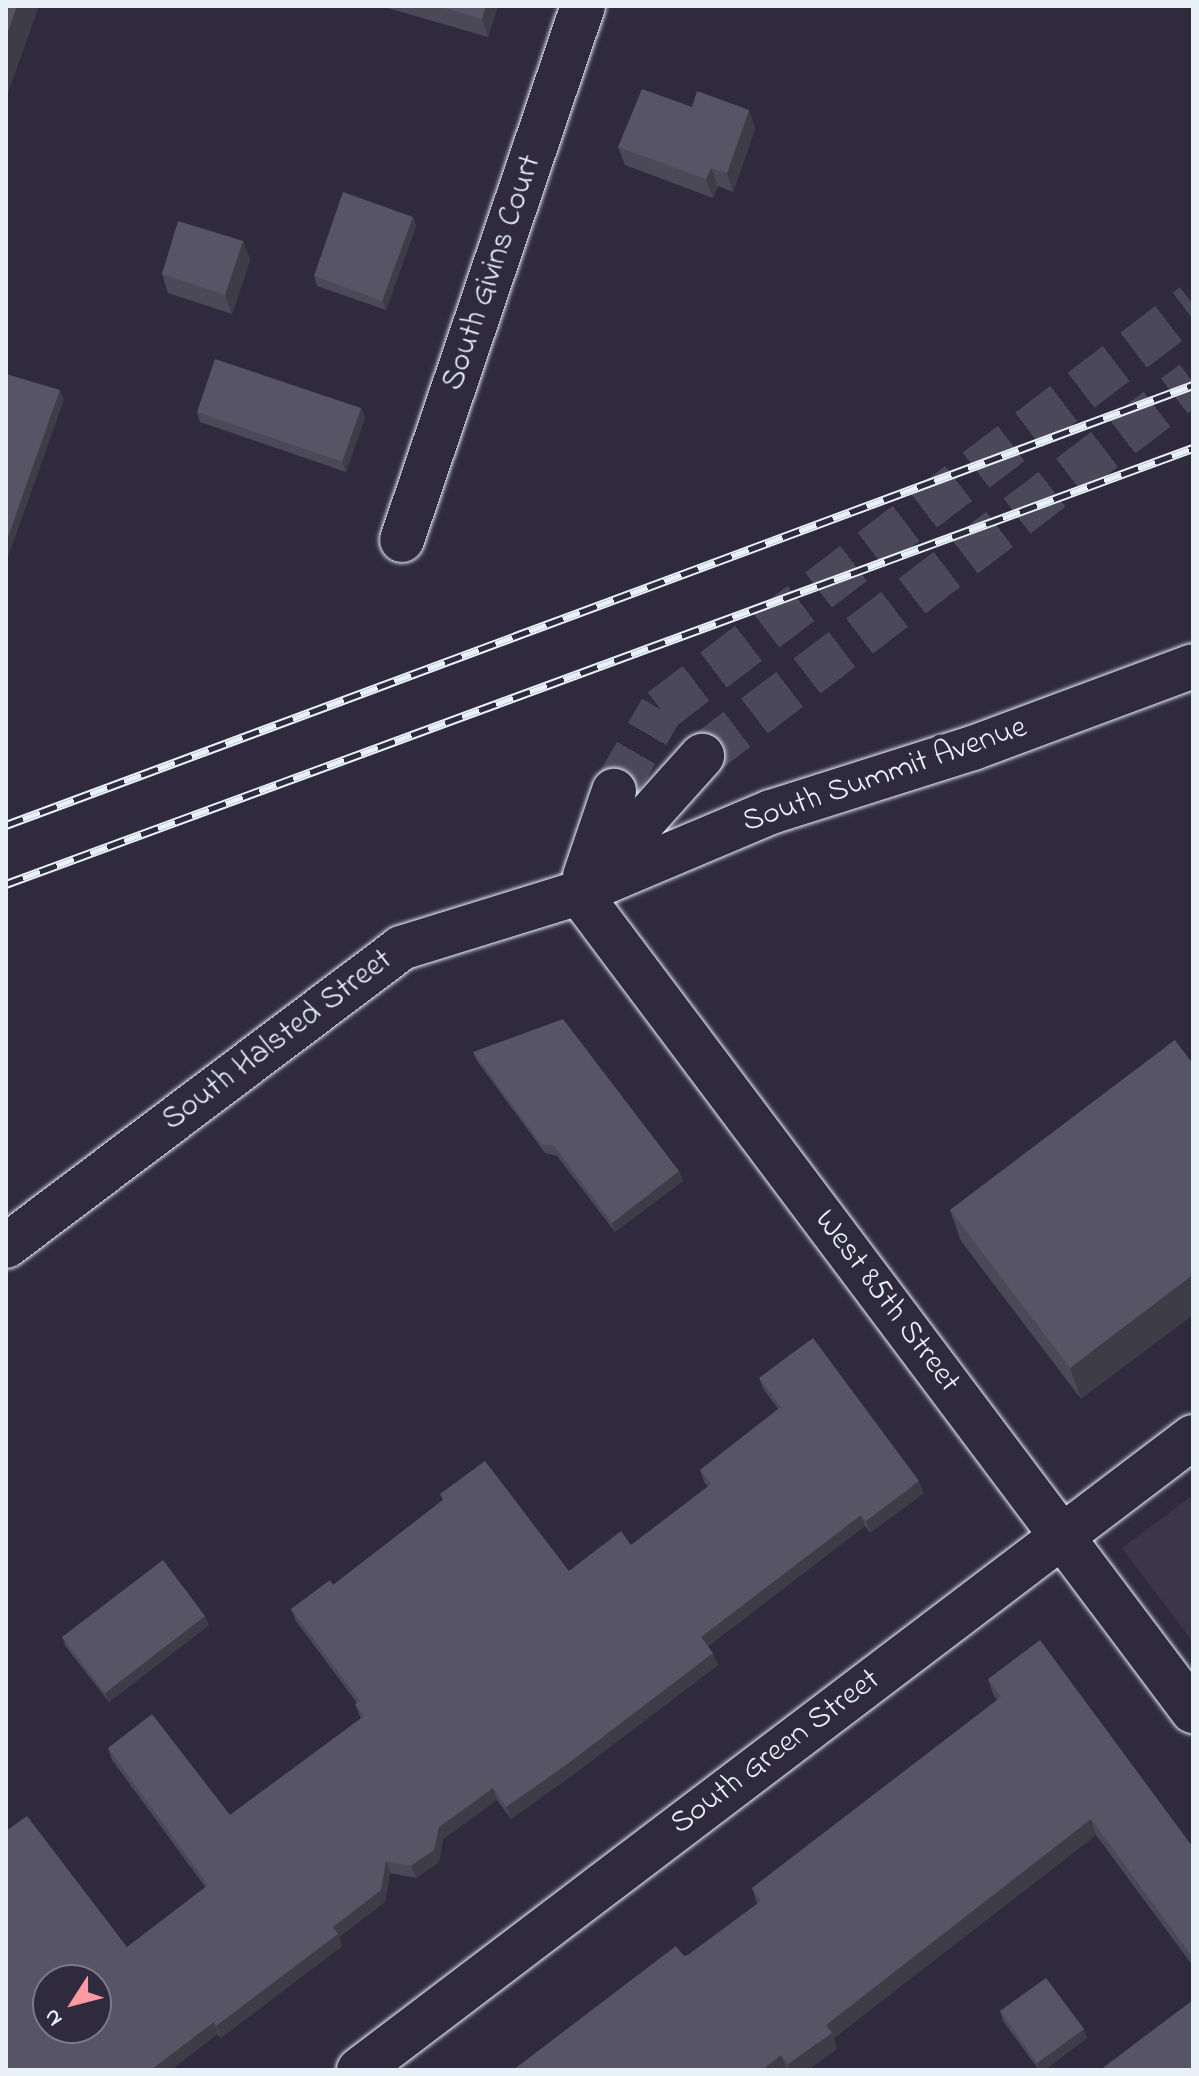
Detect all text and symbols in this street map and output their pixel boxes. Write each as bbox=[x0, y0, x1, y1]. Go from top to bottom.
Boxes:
street label: South Givins Court bbox=[435, 150, 551, 396]
street label: South Summit Avenue bbox=[738, 709, 1032, 843]
street label: South Halsted Street bbox=[155, 942, 401, 1140]
street label: West 85th Street bbox=[805, 1203, 967, 1401]
street label: South Green Street bbox=[664, 1662, 888, 1844]
north arrow bbox=[32, 1964, 112, 2044]
text: N bbox=[37, 2002, 72, 2032]

